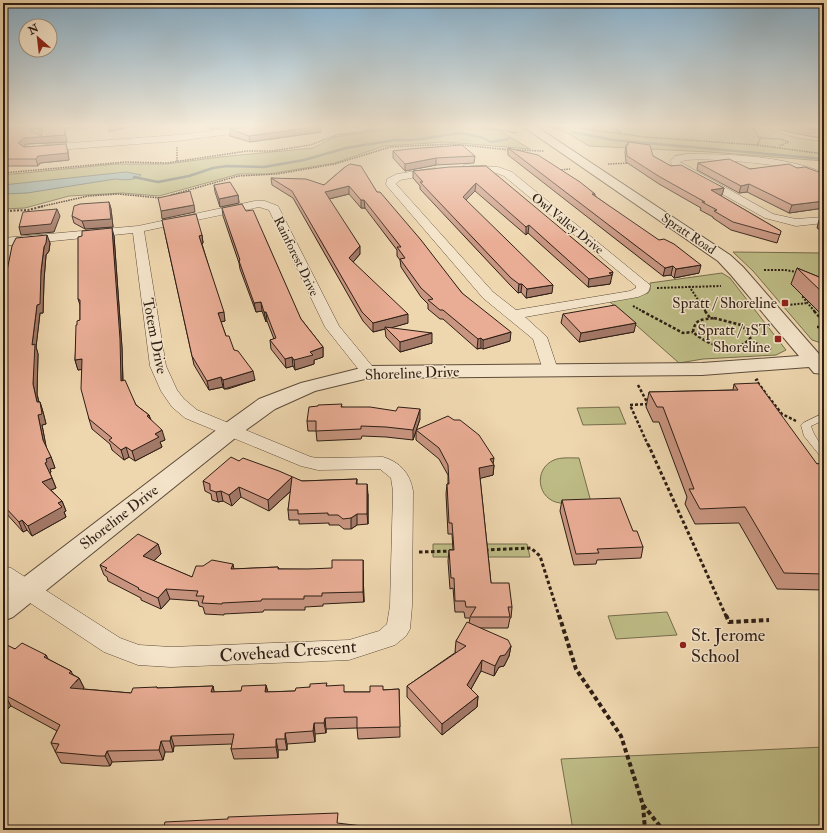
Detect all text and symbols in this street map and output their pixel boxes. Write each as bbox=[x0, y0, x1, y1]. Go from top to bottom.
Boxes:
north arrow bbox=[18, 18, 58, 58]
text: N bbox=[25, 21, 42, 38]
street label: Owl Valley Drive bbox=[527, 190, 607, 259]
street label: Spratt Road bbox=[658, 210, 719, 259]
street label: Rainforest Drive bbox=[270, 214, 323, 299]
place label: Spratt / Shoreline bbox=[672, 294, 777, 314]
street label: Totem Drive bbox=[138, 297, 171, 376]
marker: Spratt / Shoreline bbox=[780, 298, 790, 308]
place label: Spratt / 1ST Shoreline bbox=[698, 321, 770, 357]
marker: Spratt / 1ST Shoreline bbox=[773, 334, 783, 344]
street label: Shoreline Drive bbox=[364, 362, 460, 385]
street label: Shoreline Drive bbox=[76, 481, 162, 554]
place label: St. Jerome School bbox=[691, 624, 766, 668]
street label: Covehead Crescent bbox=[219, 635, 357, 668]
marker: St. Jerome School bbox=[678, 640, 688, 650]

